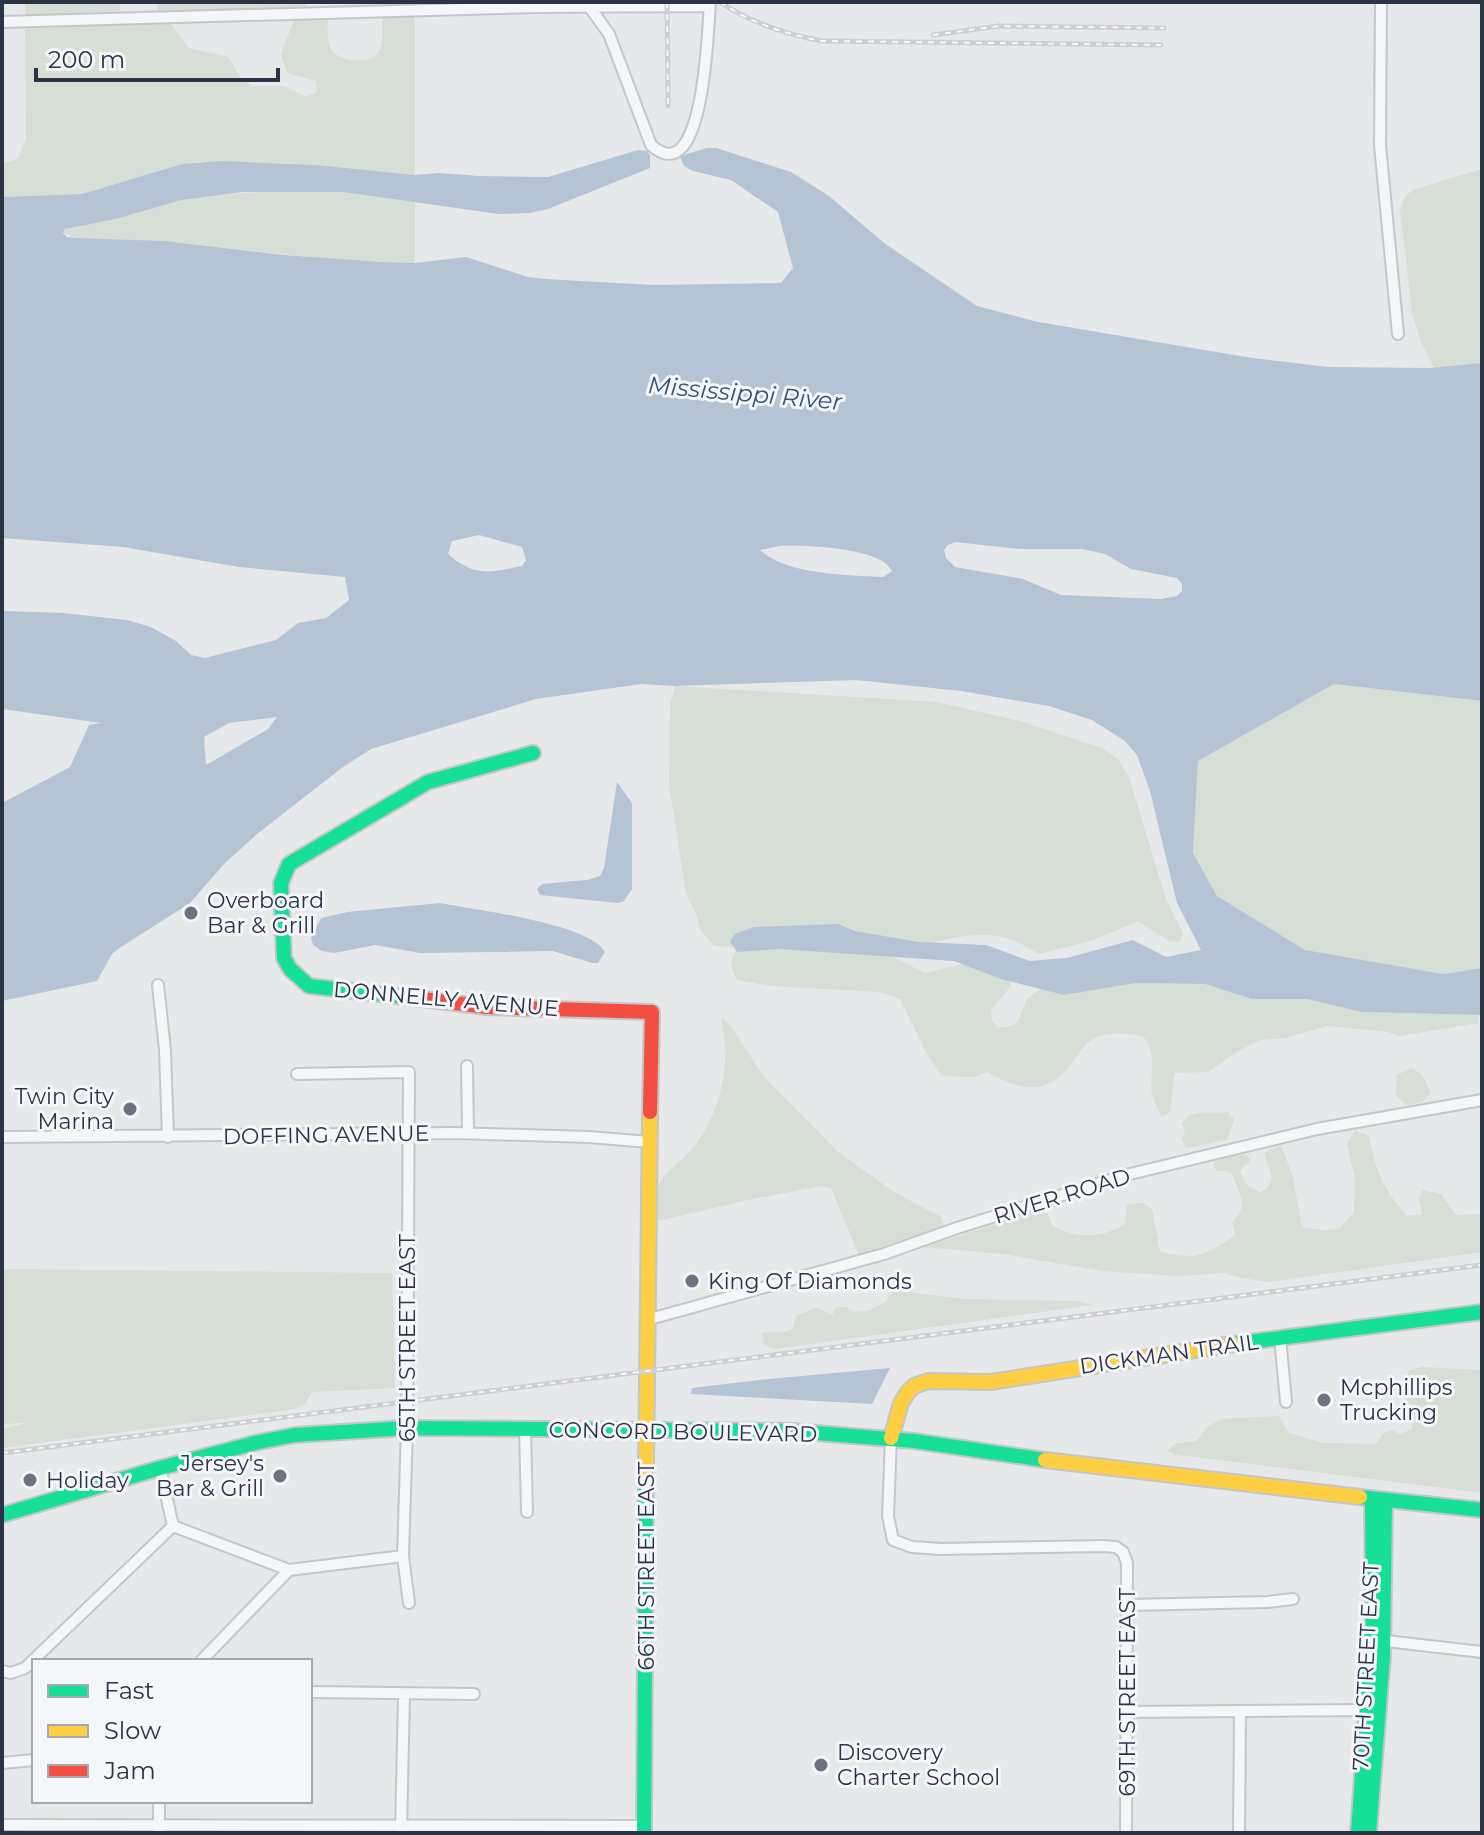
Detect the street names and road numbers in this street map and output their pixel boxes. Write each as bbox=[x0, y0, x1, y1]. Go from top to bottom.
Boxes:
street label: DONNELLY AVENUE bbox=[332, 976, 560, 1022]
street label: DOFFING AVENUE bbox=[223, 1120, 429, 1150]
street label: RIVER ROAD bbox=[990, 1162, 1134, 1230]
street label: 65TH STREET EAST bbox=[394, 1234, 421, 1442]
street label: DICKMAN TRAIL bbox=[1078, 1328, 1260, 1380]
street label: CONCORD BOULEVARD bbox=[548, 1416, 818, 1448]
street label: 66TH STREET EAST bbox=[633, 1461, 660, 1670]
street label: 70TH STREET EAST bbox=[1347, 1561, 1385, 1771]
street label: 69TH STREET EAST bbox=[1114, 1587, 1141, 1796]

